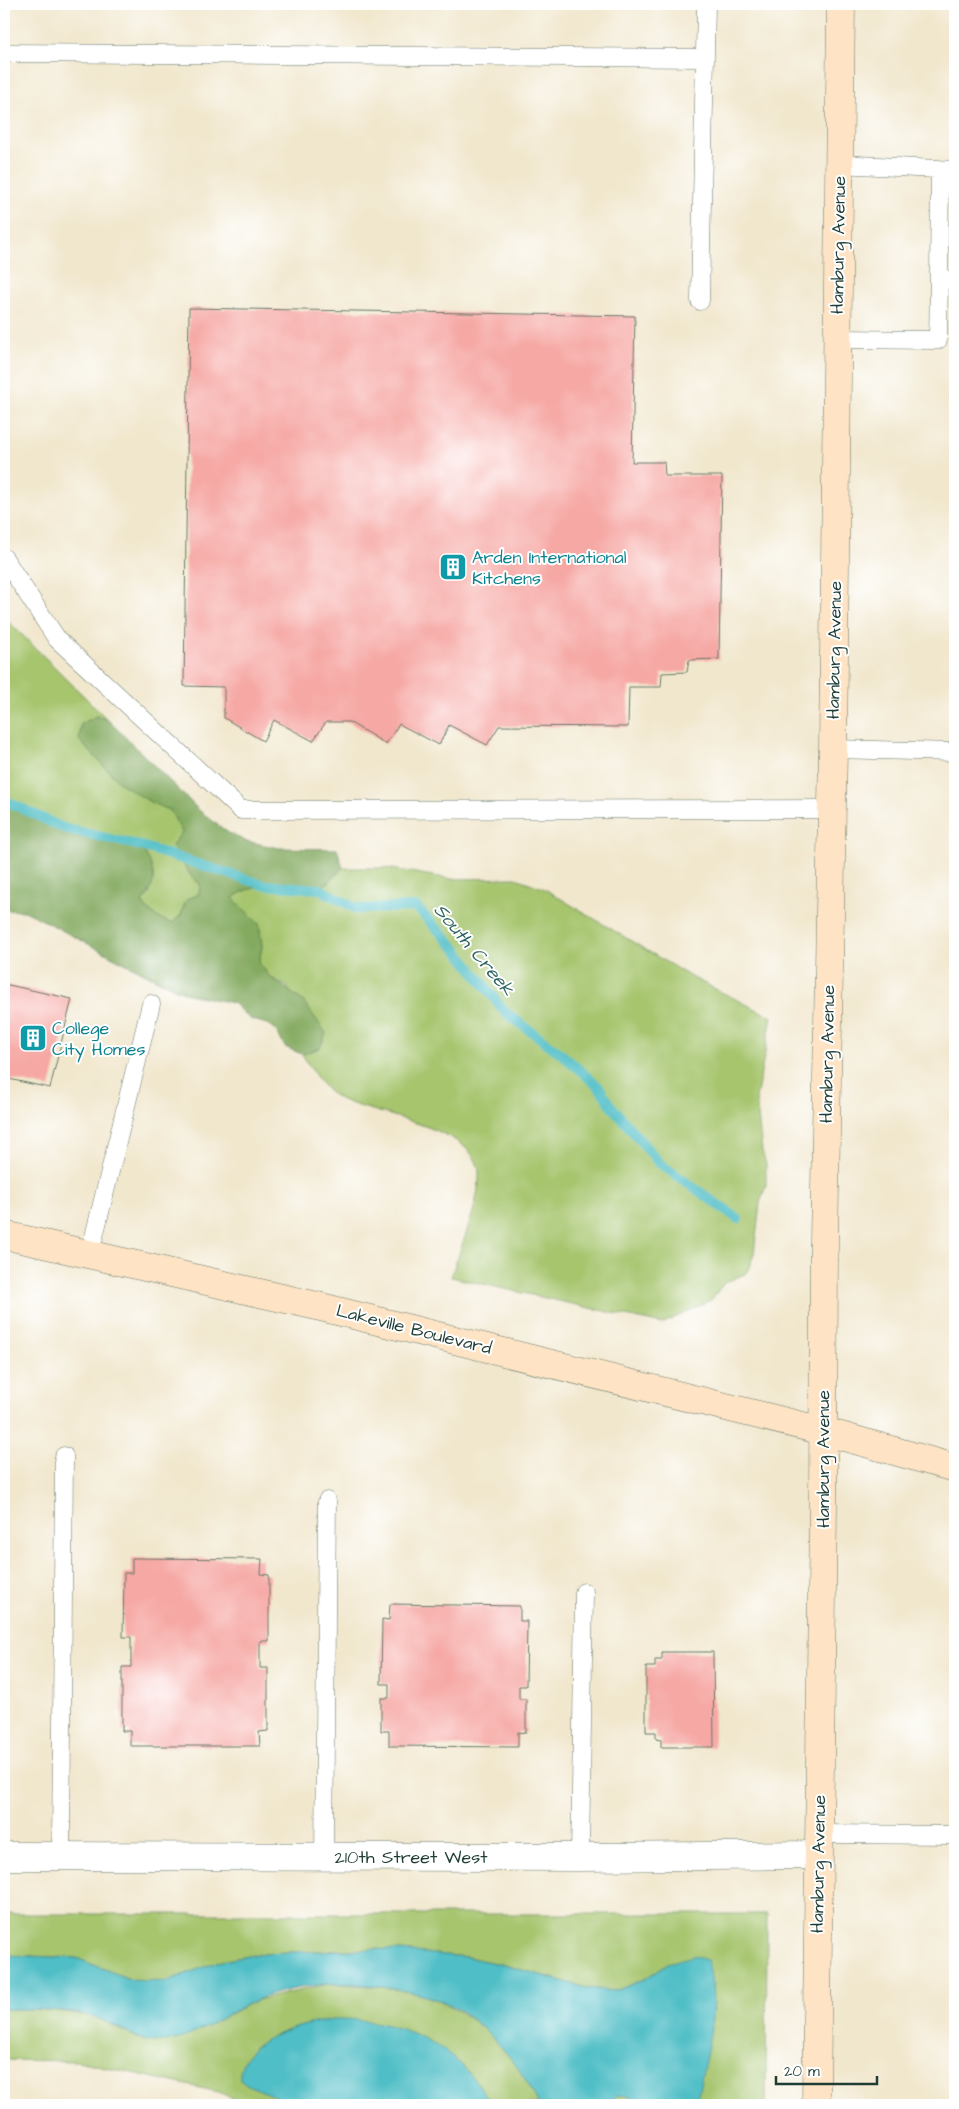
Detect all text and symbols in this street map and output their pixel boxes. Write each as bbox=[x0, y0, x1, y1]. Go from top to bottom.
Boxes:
street label: Hamburg Avenue bbox=[825, 175, 853, 314]
place label: Arden International Kitchens bbox=[472, 545, 627, 591]
building icon: Arden International Kitchens bbox=[438, 552, 468, 582]
street label: Hamburg Avenue bbox=[821, 580, 849, 719]
water label: South Creek bbox=[427, 898, 521, 1002]
street label: Hamburg Avenue bbox=[814, 984, 842, 1123]
place label: College City Homes bbox=[52, 1016, 146, 1063]
building icon: College City Homes bbox=[18, 1023, 48, 1053]
street label: Lakeville Boulevard bbox=[334, 1298, 494, 1361]
street label: Hamburg Avenue bbox=[811, 1390, 837, 1528]
street label: Hamburg Avenue bbox=[805, 1794, 833, 1933]
street label: 210th Street West bbox=[334, 1845, 488, 1870]
scale bar bbox=[776, 2054, 878, 2086]
text: 20 m bbox=[784, 2061, 820, 2082]

